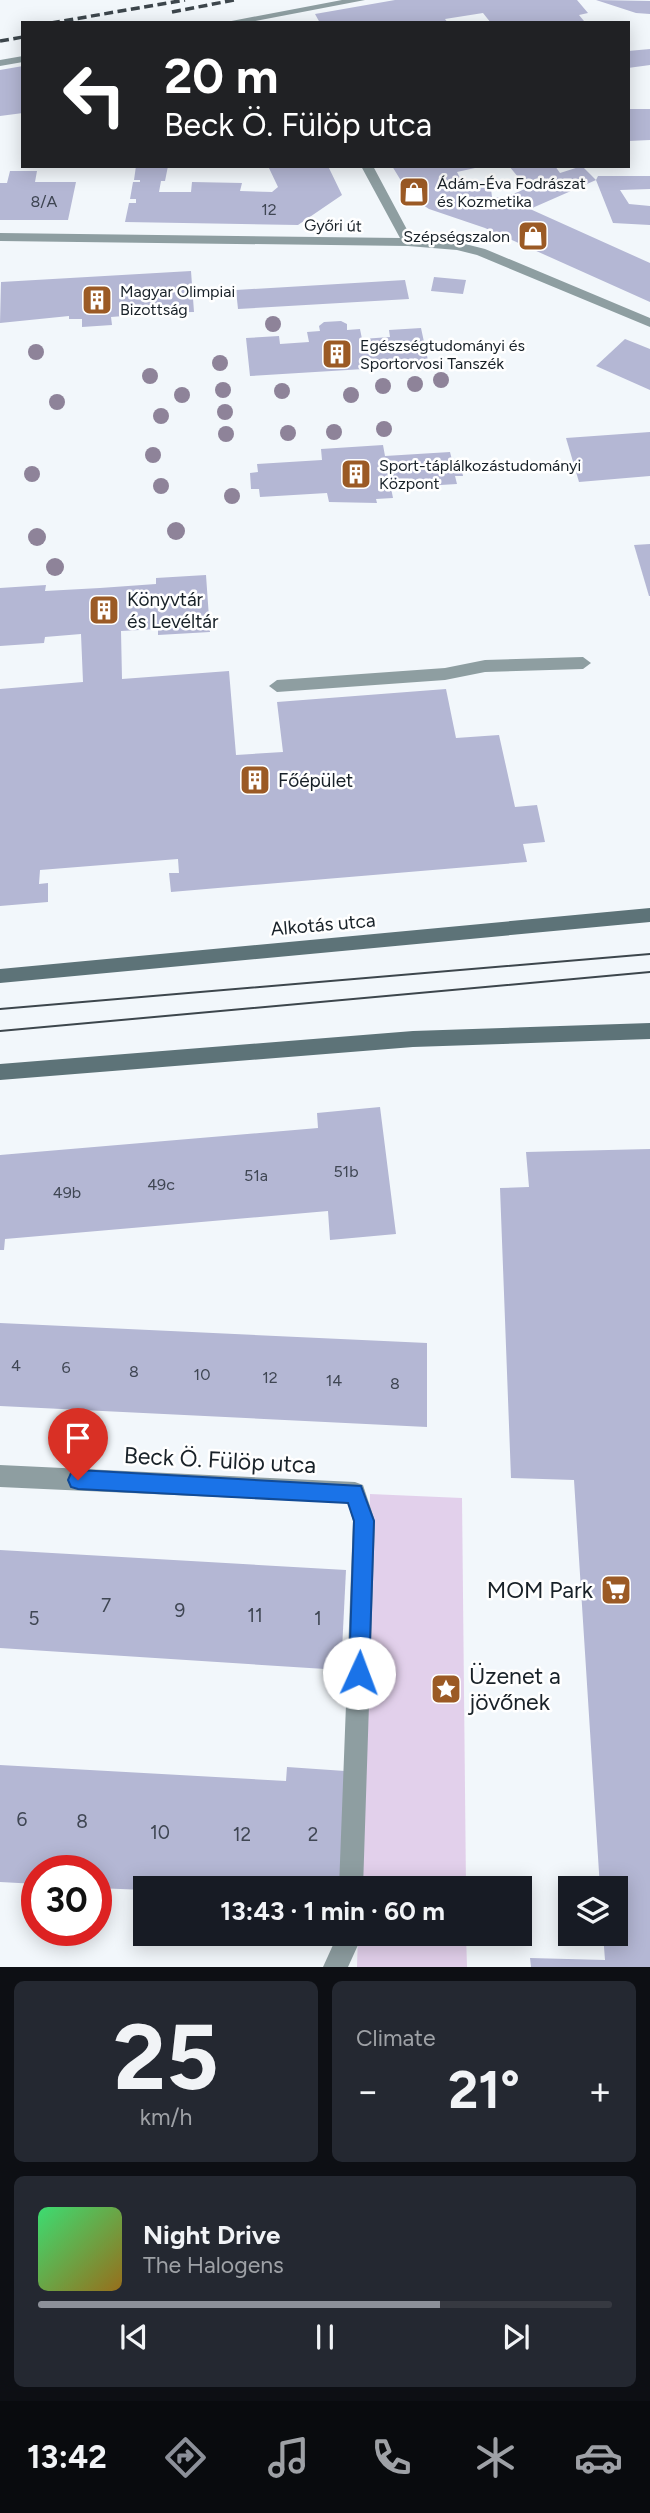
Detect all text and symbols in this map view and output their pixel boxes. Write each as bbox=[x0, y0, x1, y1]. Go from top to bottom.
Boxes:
text: 20 m bbox=[164, 46, 279, 105]
icon: left bbox=[49, 49, 140, 140]
text: Beck Ö. Fülöp utca bbox=[164, 106, 432, 144]
place label: Ádám-Éva Fodrászat és Kozmetika bbox=[437, 174, 586, 211]
shop icon: Ádám-Éva Fodrászat és Kozmetika bbox=[397, 175, 431, 209]
house number: 8/A bbox=[31, 192, 58, 211]
house number: 12 bbox=[261, 200, 277, 219]
street label: Győri út bbox=[304, 215, 362, 236]
shop icon: Szépségszalon bbox=[516, 219, 550, 253]
place label: Szépségszalon bbox=[403, 227, 510, 246]
place label: Magyar Olimpiai Bizottság bbox=[120, 282, 235, 319]
building icon: Magyar Olimpiai Bizottság bbox=[80, 283, 114, 317]
place label: Egészségtudományi és Sportorvosi Tanszék bbox=[360, 336, 525, 373]
building icon: Egészségtudományi és Sportorvosi Tanszék bbox=[320, 337, 354, 371]
place label: Sport-táplálkozástudományi Központ bbox=[379, 456, 581, 493]
building icon: Sport-táplálkozástudományi Központ bbox=[339, 457, 373, 491]
place label: Könyvtár és Levéltár bbox=[127, 588, 219, 633]
building icon: Könyvtár és Levéltár bbox=[87, 593, 121, 627]
building icon: Főépület bbox=[238, 763, 272, 797]
place label: Főépület bbox=[278, 769, 353, 792]
street label: Alkotás utca bbox=[270, 908, 376, 941]
house number: 51b bbox=[333, 1162, 359, 1181]
house number: 51a bbox=[244, 1166, 268, 1185]
house number: 49c bbox=[147, 1175, 175, 1194]
house number: 49b bbox=[53, 1183, 81, 1202]
house number: 4 bbox=[11, 1356, 21, 1375]
house number: 6 bbox=[61, 1358, 71, 1377]
house number: 8 bbox=[129, 1362, 139, 1381]
house number: 10 bbox=[194, 1365, 210, 1384]
house number: 12 bbox=[262, 1368, 278, 1387]
house number: 14 bbox=[326, 1371, 342, 1390]
house number: 8 bbox=[390, 1374, 400, 1393]
pin bbox=[48, 1408, 108, 1480]
icon: arrive bbox=[59, 1419, 97, 1457]
street label: Beck Ö. Fülöp utca bbox=[123, 1441, 317, 1479]
supermarket icon: MOM Park bbox=[599, 1573, 633, 1607]
place label: MOM Park bbox=[487, 1576, 594, 1604]
house number: 7 bbox=[101, 1594, 111, 1617]
house number: 9 bbox=[175, 1599, 185, 1622]
house number: 11 bbox=[247, 1604, 263, 1627]
house number: 5 bbox=[29, 1607, 40, 1630]
house number: 1 bbox=[314, 1607, 322, 1630]
position arrow bbox=[322, 1636, 396, 1710]
place label: Üzenet a jövőnek bbox=[467, 1662, 561, 1716]
place icon: Üzenet a jövőnek bbox=[429, 1672, 463, 1706]
house number: 6 bbox=[17, 1808, 28, 1831]
house number: 8 bbox=[76, 1810, 88, 1833]
house number: 10 bbox=[150, 1821, 170, 1844]
house number: 12 bbox=[233, 1823, 251, 1846]
house number: 2 bbox=[308, 1823, 318, 1846]
speed limit sign: 30 bbox=[21, 1855, 112, 1946]
map controls bbox=[558, 1876, 628, 1946]
button: layers bbox=[558, 1876, 628, 1946]
text: 13:43 · 1 min · 60 m bbox=[220, 1895, 445, 1927]
text: 25 bbox=[113, 2003, 219, 2112]
text: Climate bbox=[356, 2024, 435, 2052]
text: 21° bbox=[448, 2059, 520, 2121]
text: − bbox=[356, 2068, 380, 2114]
text: + bbox=[588, 2068, 612, 2114]
text: km/h bbox=[140, 2103, 192, 2131]
text: Night Drive bbox=[143, 2219, 280, 2251]
text: The Halogens bbox=[143, 2251, 284, 2279]
icon: previous bbox=[115, 2318, 153, 2356]
icon: pause bbox=[306, 2318, 344, 2356]
icon: next bbox=[497, 2318, 535, 2356]
icon: directions bbox=[161, 2433, 210, 2482]
icon: music bbox=[264, 2433, 313, 2482]
icon: phone bbox=[367, 2433, 416, 2482]
icon: climate bbox=[471, 2433, 520, 2482]
icon: car bbox=[574, 2433, 623, 2482]
text: 13:42 bbox=[27, 2438, 107, 2476]

